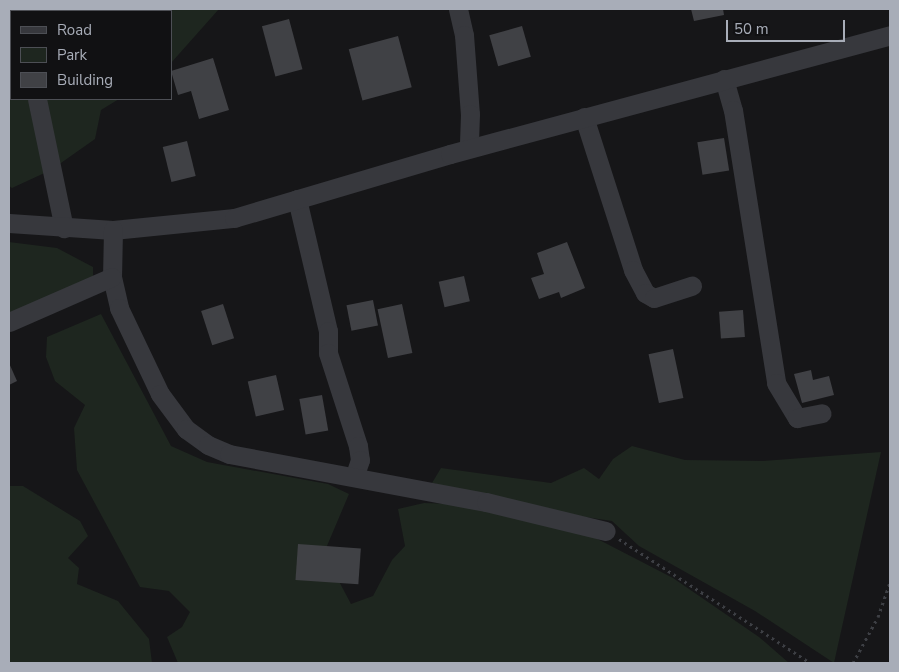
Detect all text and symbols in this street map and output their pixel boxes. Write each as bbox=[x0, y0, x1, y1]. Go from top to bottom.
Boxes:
legend bbox=[10, 10, 172, 100]
scale bar bbox=[729, 10, 848, 42]
text: 50 m bbox=[734, 19, 769, 39]
text: Road bbox=[57, 20, 92, 40]
text: Park bbox=[57, 45, 87, 65]
text: Building bbox=[57, 70, 113, 90]

